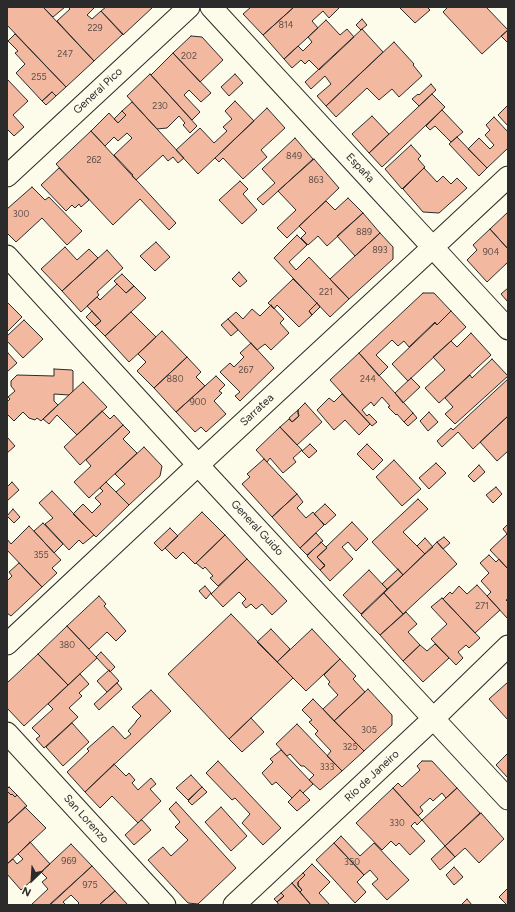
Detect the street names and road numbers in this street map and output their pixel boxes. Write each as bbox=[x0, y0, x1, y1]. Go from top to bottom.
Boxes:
street label: General Pico bbox=[71, 65, 125, 117]
street label: España bbox=[343, 151, 377, 185]
street label: Sarratea bbox=[237, 391, 277, 429]
street label: General Guido bbox=[228, 498, 286, 558]
street label: Río de Janeiro bbox=[342, 747, 402, 805]
street label: San Lorenzo bbox=[61, 792, 111, 846]

